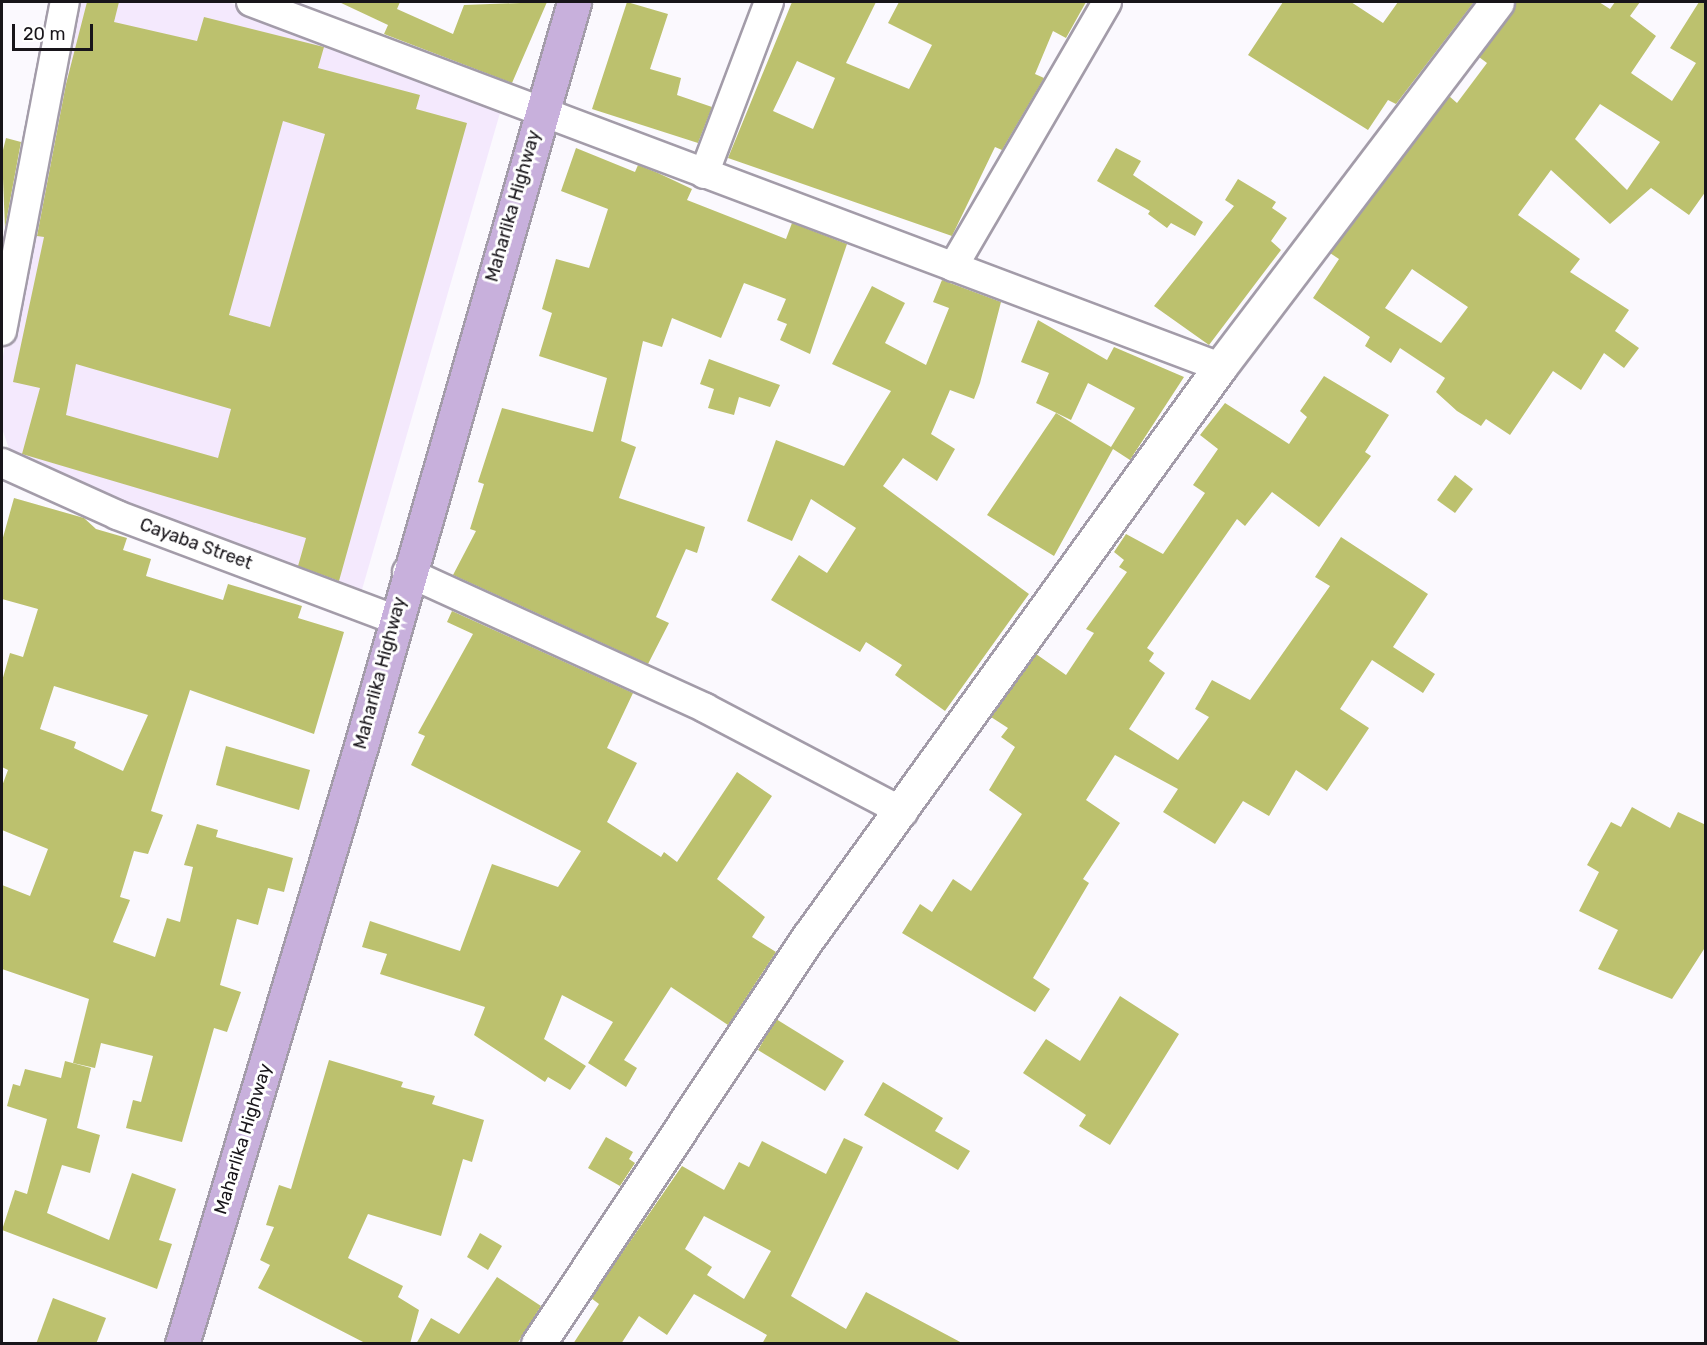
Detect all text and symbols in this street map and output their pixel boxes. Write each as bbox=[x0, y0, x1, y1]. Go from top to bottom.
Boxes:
scale bar bbox=[15, 12, 96, 50]
text: 20 m bbox=[23, 23, 65, 45]
street label: Maharlika Highway bbox=[481, 128, 545, 284]
street label: Cayaba Street bbox=[137, 514, 255, 574]
street label: Maharlika Highway bbox=[349, 594, 411, 752]
street label: Maharlika Highway bbox=[210, 1061, 276, 1217]

